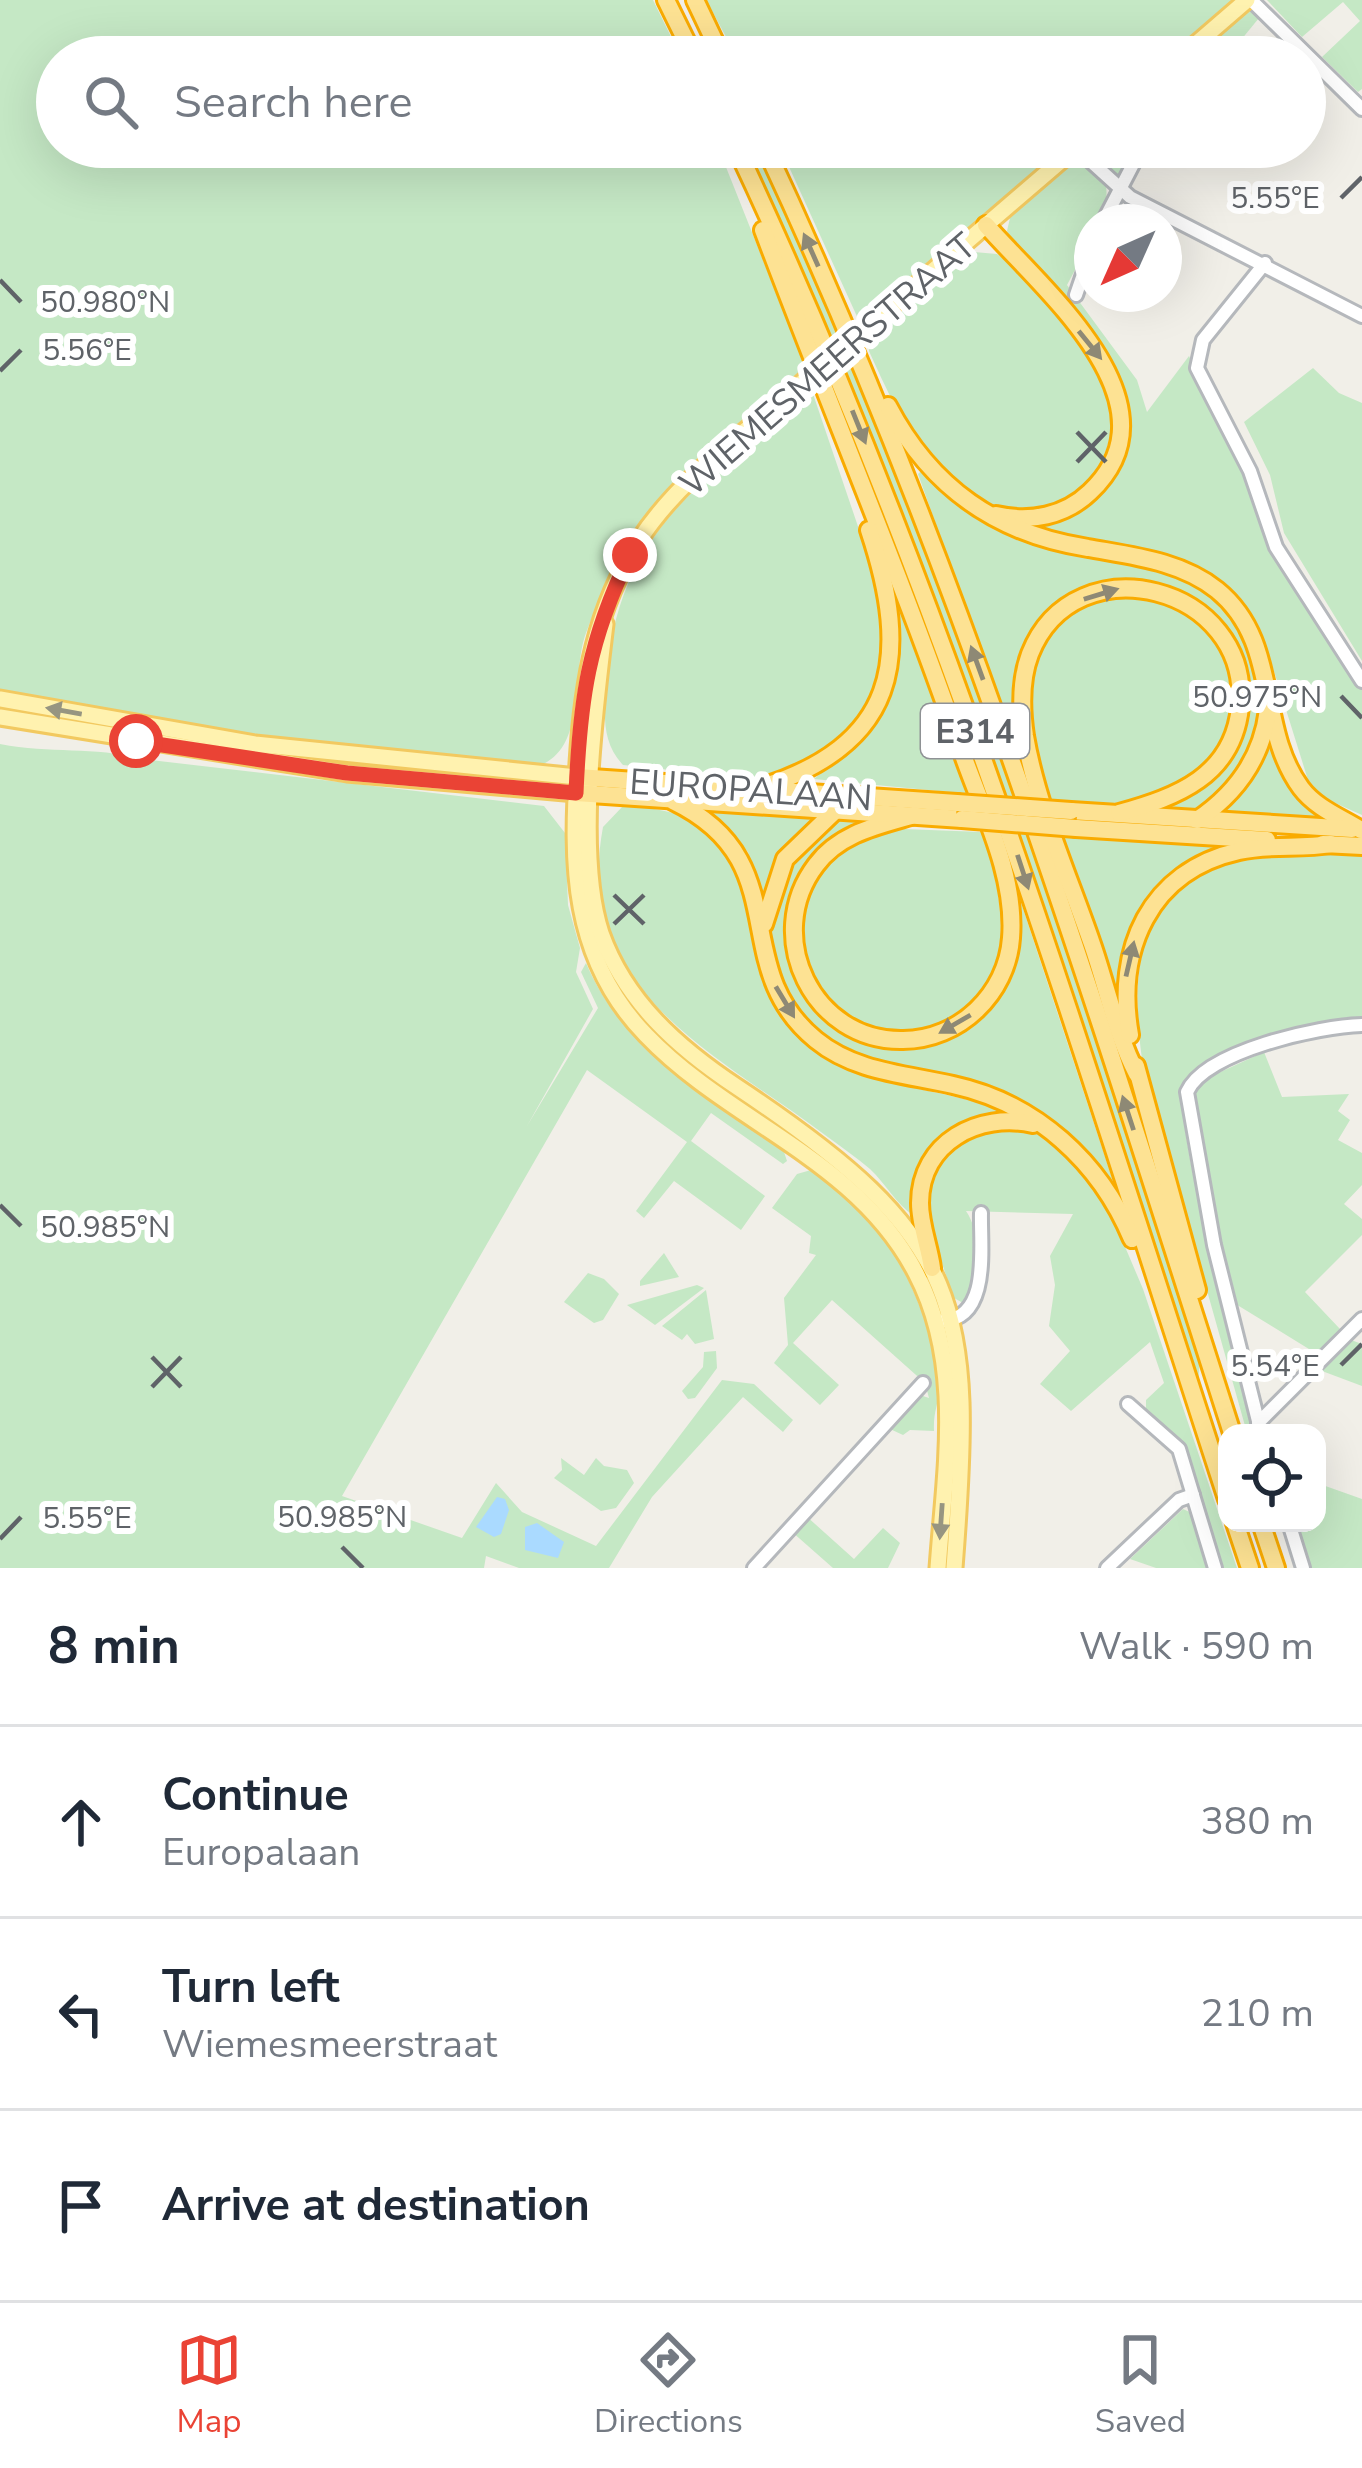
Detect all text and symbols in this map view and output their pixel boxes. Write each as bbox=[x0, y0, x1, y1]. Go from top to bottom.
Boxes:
search box bbox=[36, 36, 1326, 168]
icon: search bbox=[78, 69, 144, 135]
text: Search here bbox=[174, 72, 413, 133]
text: 5.55°E bbox=[1230, 178, 1320, 219]
north arrow bbox=[1074, 204, 1182, 312]
street label: WIEMESMEERSTRAAT bbox=[669, 222, 987, 508]
one-way arrow bbox=[800, 233, 820, 268]
text: 50.980°N bbox=[40, 282, 170, 323]
text: 5.56°E bbox=[42, 330, 132, 371]
one-way arrow bbox=[1077, 330, 1102, 361]
one-way arrow bbox=[850, 409, 869, 445]
route end bbox=[603, 528, 657, 582]
one-way arrow bbox=[1083, 584, 1120, 602]
one-way arrow bbox=[967, 645, 985, 681]
text: 50.975°N bbox=[1192, 677, 1322, 718]
one-way arrow bbox=[45, 701, 82, 720]
road number: E314 bbox=[921, 704, 1029, 758]
route start bbox=[109, 714, 163, 768]
street label: EUROPALAAN bbox=[628, 758, 874, 823]
one-way arrow bbox=[1014, 854, 1033, 890]
one-way arrow bbox=[1121, 939, 1140, 977]
one-way arrow bbox=[773, 985, 794, 1019]
one-way arrow bbox=[938, 1013, 972, 1034]
one-way arrow bbox=[1117, 1094, 1136, 1131]
text: 50.985°N bbox=[40, 1207, 170, 1248]
text: 5.54°E bbox=[1230, 1346, 1320, 1387]
map controls bbox=[1218, 1424, 1326, 1532]
button: locate bbox=[1218, 1424, 1326, 1532]
text: 50.985°N bbox=[277, 1497, 407, 1538]
text: 5.55°E bbox=[42, 1498, 132, 1539]
one-way arrow bbox=[931, 1503, 950, 1541]
text: 8 min bbox=[48, 1611, 180, 1681]
text: Walk · 590 m bbox=[1079, 1620, 1314, 1673]
text: Continue bbox=[162, 1765, 349, 1826]
icon: ahead bbox=[48, 1789, 114, 1855]
text: 380 m bbox=[1200, 1795, 1314, 1848]
text: Europalaan bbox=[162, 1826, 360, 1879]
text: Turn left bbox=[162, 1957, 340, 2018]
icon: left bbox=[48, 1981, 114, 2047]
text: 210 m bbox=[1200, 1987, 1314, 2040]
text: Wiemesmeerstraat bbox=[162, 2018, 497, 2071]
icon: arrive bbox=[48, 2173, 114, 2239]
text: Arrive at destination bbox=[162, 2175, 590, 2236]
tab: Map bbox=[176, 2327, 242, 2444]
tab: Directions bbox=[594, 2327, 743, 2444]
tab: Saved bbox=[1095, 2327, 1186, 2444]

